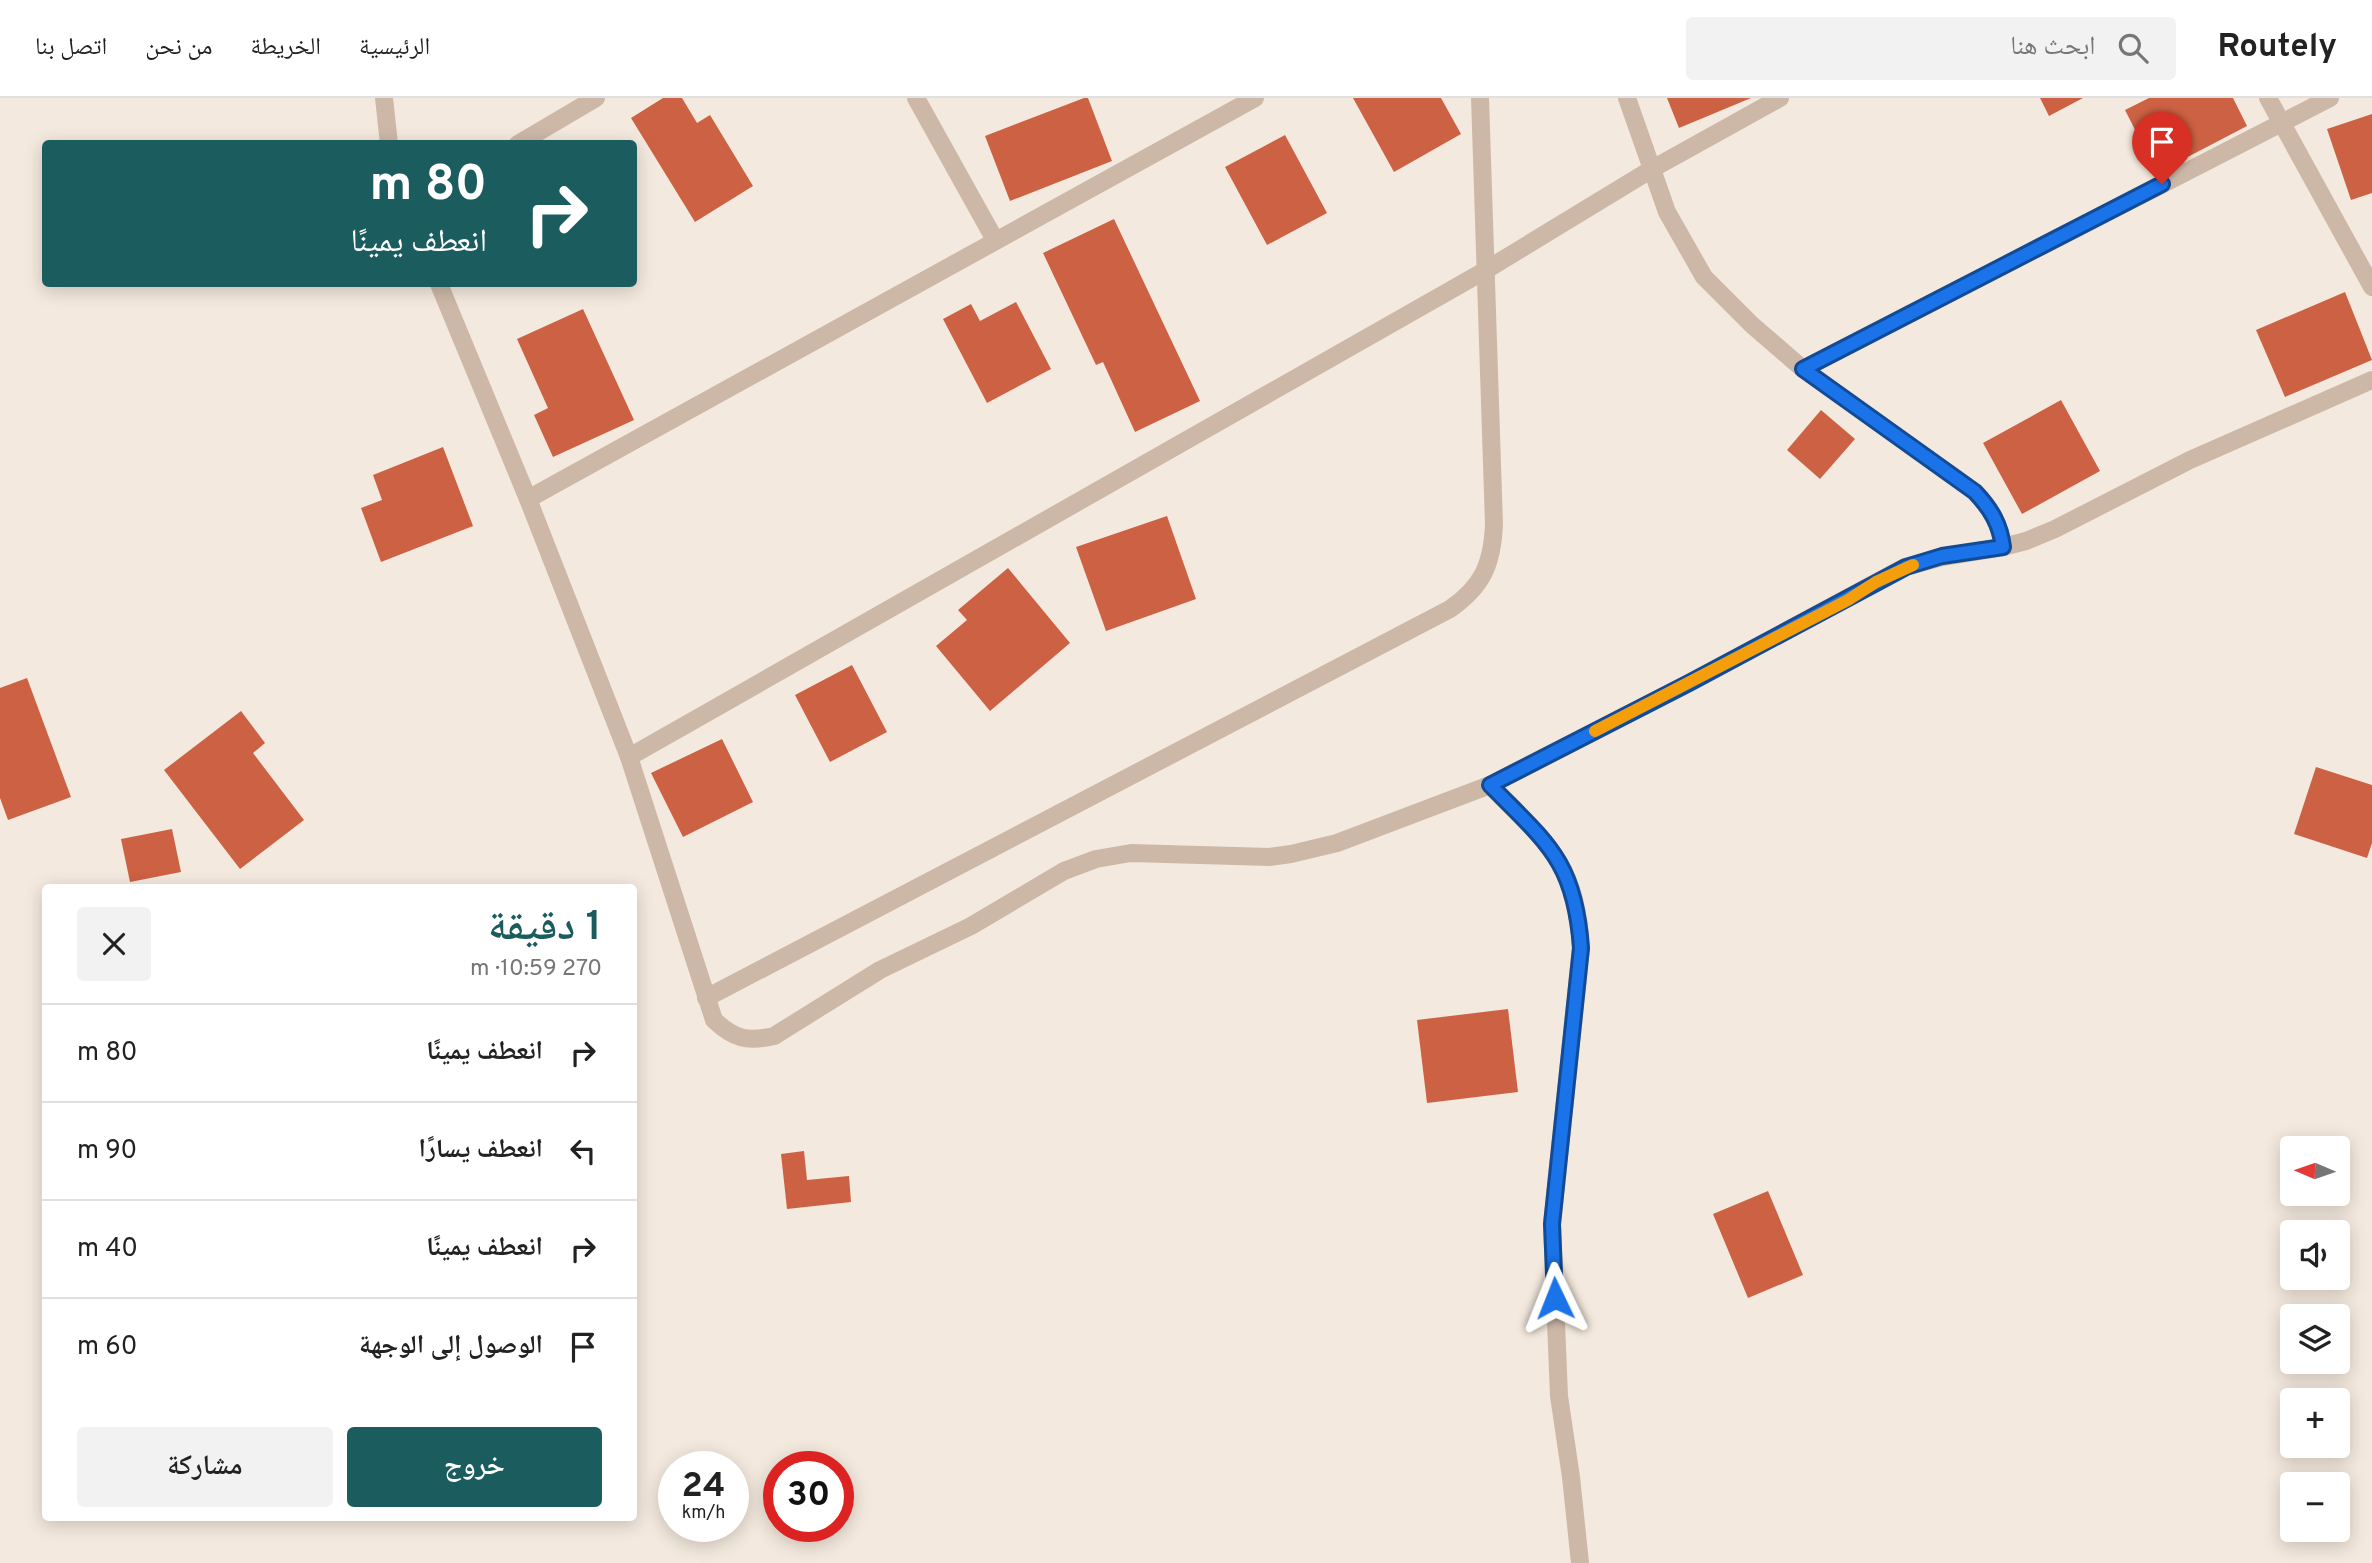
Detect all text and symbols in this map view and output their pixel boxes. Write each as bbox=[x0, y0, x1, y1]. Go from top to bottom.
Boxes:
search box bbox=[1686, 17, 2176, 80]
text: Routely bbox=[2218, 27, 2337, 69]
icon: search bbox=[2114, 29, 2152, 67]
text: ابحث هنا bbox=[2010, 31, 2096, 64]
text: اتصل بنا bbox=[35, 33, 107, 63]
text: من نحن bbox=[145, 33, 212, 63]
text: الخريطة bbox=[250, 33, 321, 63]
text: الرئيسية bbox=[359, 33, 430, 63]
pin bbox=[2132, 112, 2192, 184]
icon: arrive bbox=[2143, 123, 2181, 161]
text: 80 m bbox=[370, 156, 487, 218]
icon: right bbox=[511, 168, 602, 259]
text: انعطف يمينًا bbox=[350, 223, 487, 263]
text: 1 دقيقة bbox=[488, 902, 602, 955]
button: close bbox=[77, 907, 151, 981]
text: 270 m · 10:59 bbox=[470, 955, 602, 984]
icon: right bbox=[564, 1034, 602, 1072]
text: انعطف يمينًا bbox=[426, 1036, 543, 1069]
text: 80 m bbox=[77, 1037, 137, 1070]
icon: left bbox=[564, 1132, 602, 1170]
text: انعطف يسارًا bbox=[419, 1134, 543, 1167]
text: 90 m bbox=[77, 1135, 137, 1168]
north arrow bbox=[2280, 1136, 2350, 1206]
map controls bbox=[2280, 1136, 2350, 1542]
button: sound bbox=[2280, 1220, 2350, 1290]
icon: right bbox=[564, 1230, 602, 1268]
text: انعطف يمينًا bbox=[426, 1232, 543, 1265]
text: 40 m bbox=[77, 1233, 138, 1266]
position arrow bbox=[1518, 1261, 1592, 1335]
button: layers bbox=[2280, 1304, 2350, 1374]
icon: arrive bbox=[564, 1328, 602, 1366]
text: الوصول إلى الوجهة bbox=[359, 1330, 543, 1363]
text: 60 m bbox=[77, 1331, 137, 1364]
button: + bbox=[2280, 1388, 2350, 1458]
button: مشاركة bbox=[77, 1427, 333, 1507]
button: خروج bbox=[347, 1427, 602, 1507]
speed limit sign: 30 bbox=[763, 1451, 854, 1542]
text: 24 bbox=[682, 1465, 725, 1509]
button: − bbox=[2280, 1472, 2350, 1542]
text: km/h bbox=[682, 1502, 725, 1525]

